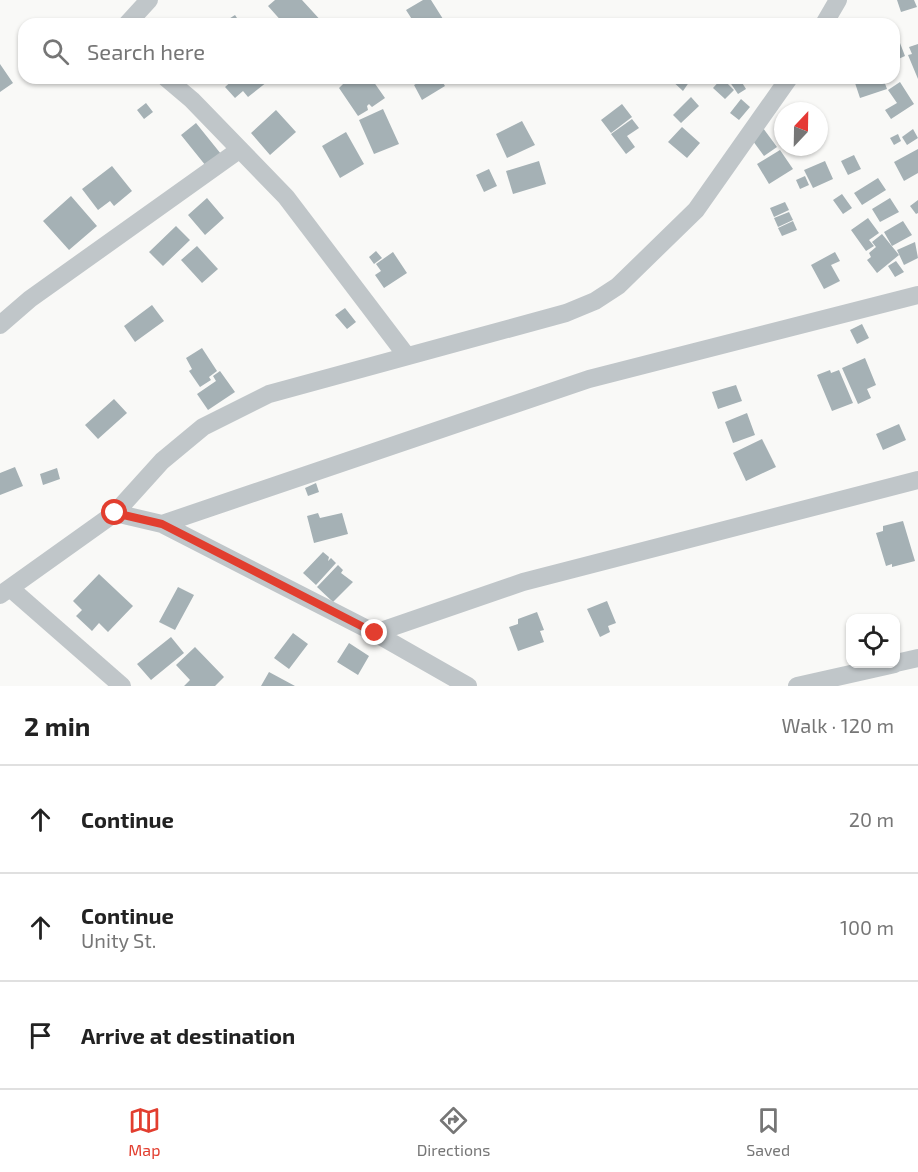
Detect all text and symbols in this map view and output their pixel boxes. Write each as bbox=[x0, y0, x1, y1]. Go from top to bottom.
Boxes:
search box bbox=[18, 18, 900, 84]
icon: search bbox=[39, 35, 72, 68]
text: Search here bbox=[87, 38, 205, 64]
north arrow bbox=[774, 102, 828, 156]
route start bbox=[101, 499, 127, 525]
map controls bbox=[846, 614, 900, 668]
button: locate bbox=[846, 614, 900, 668]
route end bbox=[361, 619, 387, 645]
text: 2 min bbox=[24, 710, 90, 741]
text: Walk · 120 m bbox=[782, 713, 894, 737]
icon: ahead bbox=[24, 803, 57, 836]
text: Continue bbox=[81, 806, 174, 832]
text: 20 m bbox=[849, 807, 894, 831]
text: Continue bbox=[81, 902, 174, 928]
icon: ahead bbox=[24, 911, 57, 944]
text: 100 m bbox=[840, 915, 894, 939]
text: Unity St. bbox=[81, 928, 156, 952]
icon: arrive bbox=[24, 1019, 57, 1052]
text: Arrive at destination bbox=[81, 1022, 295, 1048]
tab: Map bbox=[128, 1104, 161, 1159]
tab: Directions bbox=[417, 1104, 490, 1159]
tab: Saved bbox=[746, 1104, 790, 1159]

